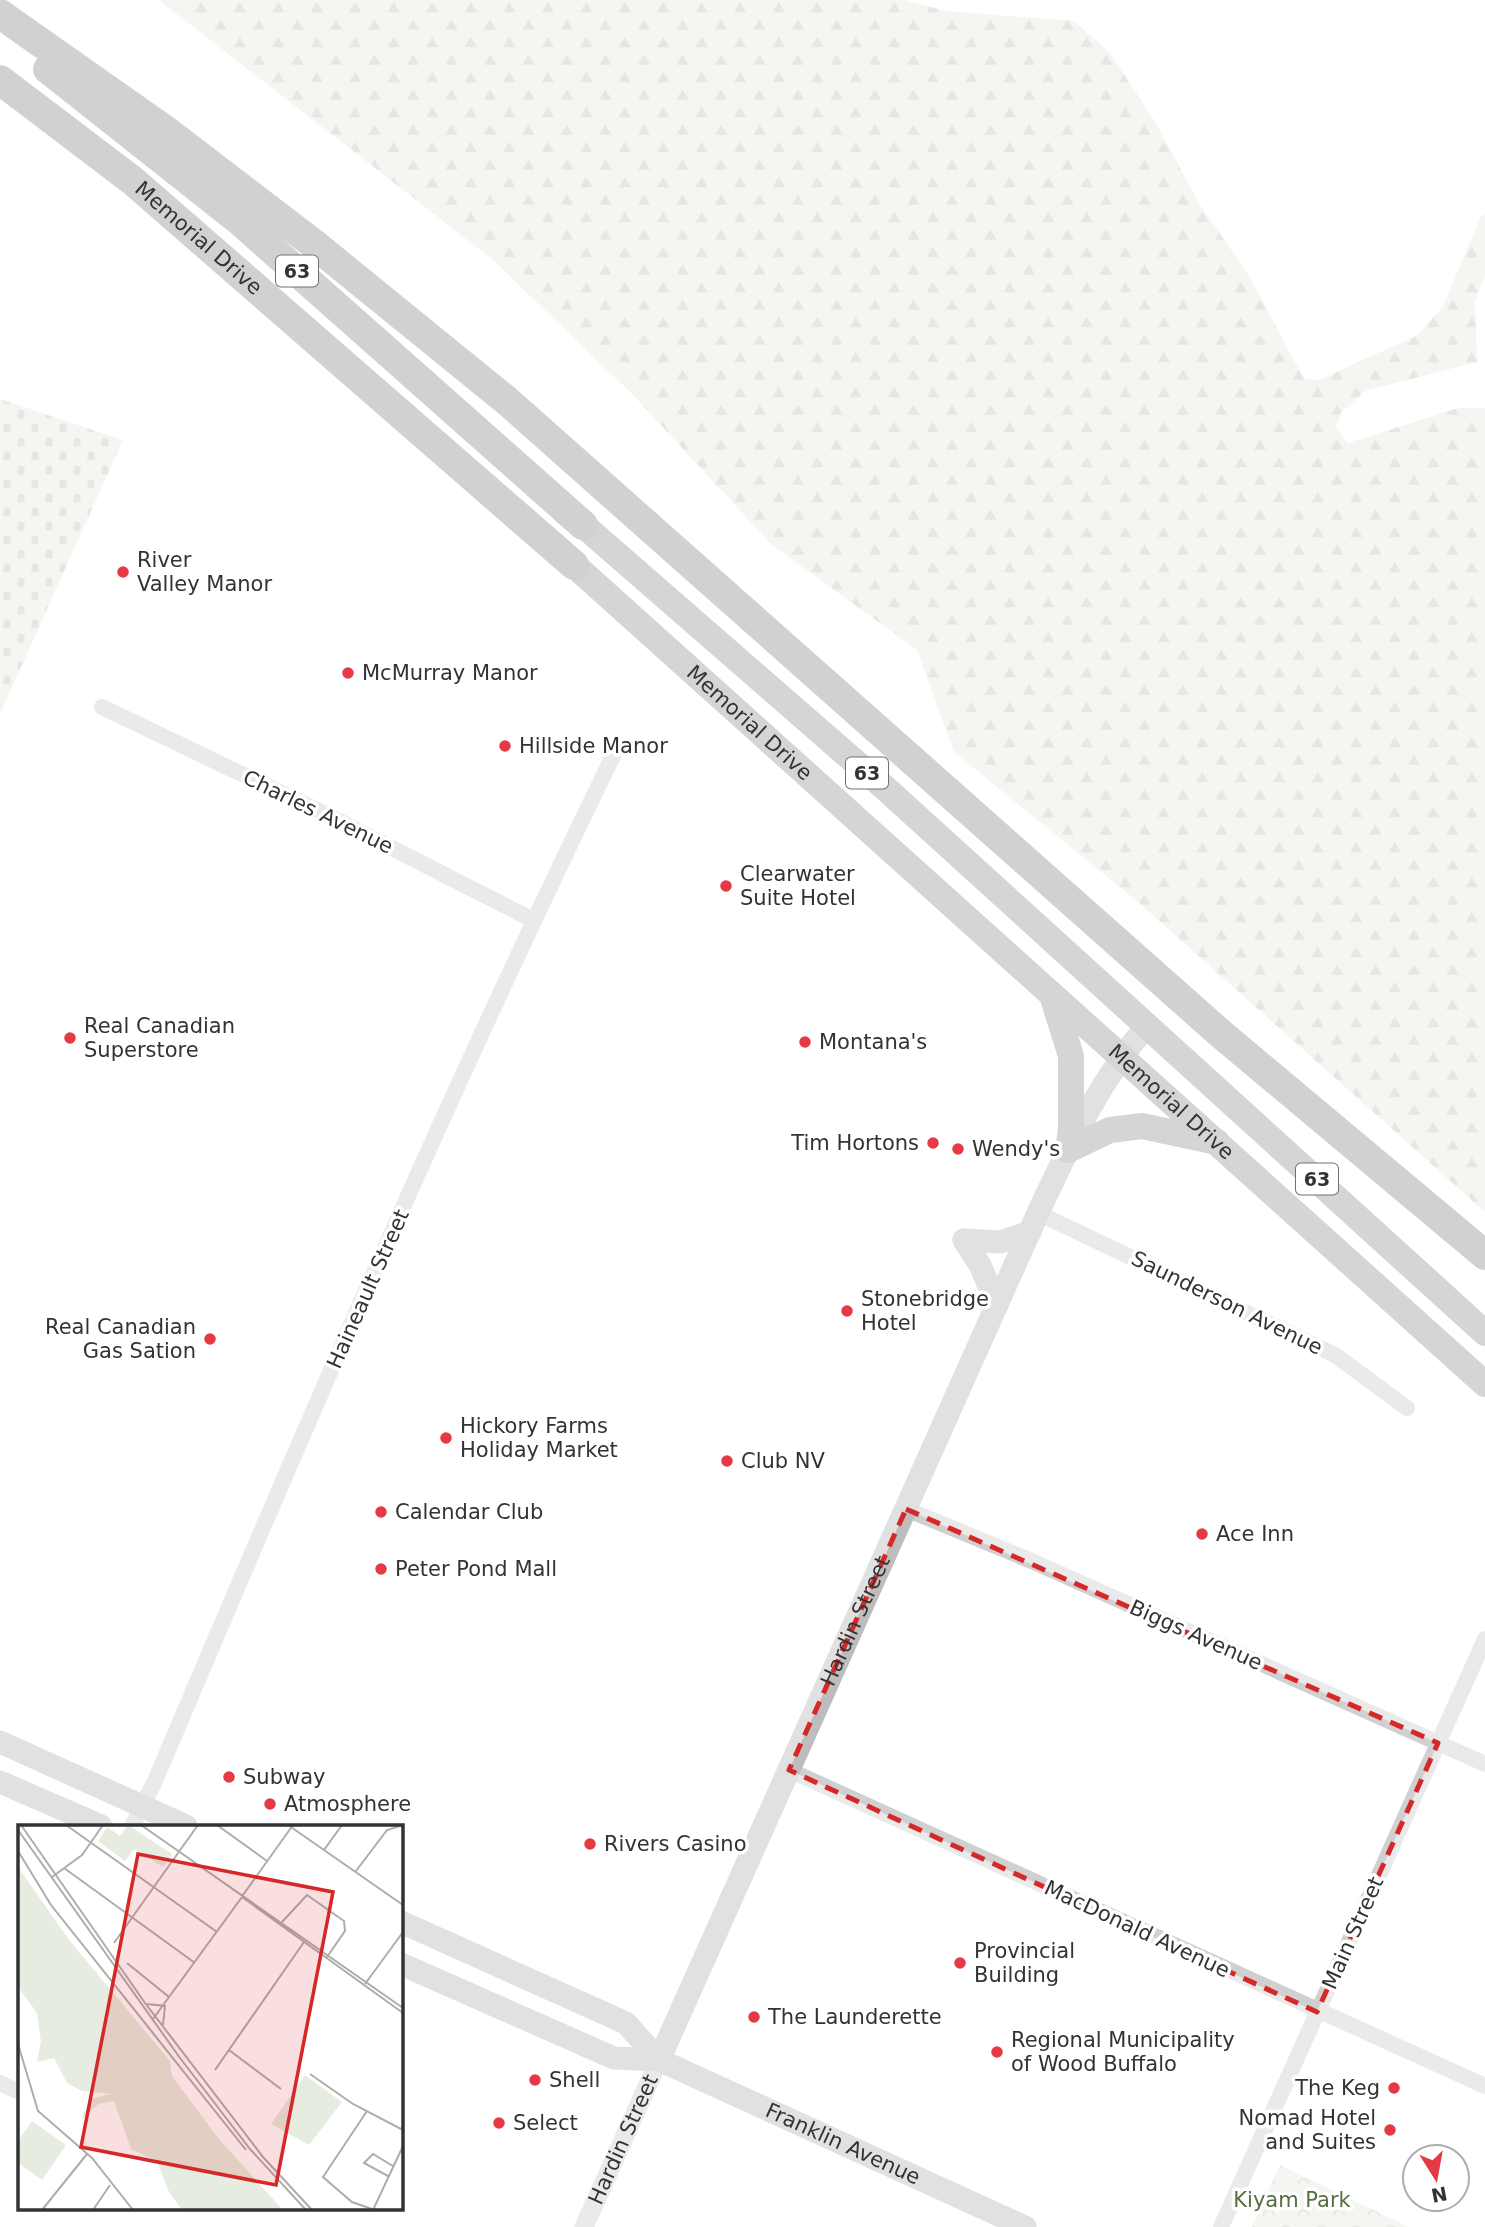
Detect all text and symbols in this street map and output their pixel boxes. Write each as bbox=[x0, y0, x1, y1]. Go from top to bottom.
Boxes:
street label: Memorial Drive bbox=[130, 176, 267, 300]
road number: 63 bbox=[276, 256, 318, 286]
place label: River Valley Manor bbox=[137, 548, 272, 596]
marker: River Valley Manor bbox=[115, 564, 131, 580]
street label: Memorial Drive bbox=[682, 660, 817, 785]
place label: McMurray Manor bbox=[362, 661, 538, 685]
marker: McMurray Manor bbox=[340, 665, 356, 681]
place label: Hillside Manor bbox=[519, 734, 668, 758]
marker: Hillside Manor bbox=[497, 738, 513, 754]
road number: 63 bbox=[846, 758, 888, 788]
street label: Charles Avenue bbox=[239, 765, 397, 859]
place label: Clearwater Suite Hotel bbox=[740, 862, 856, 910]
marker: Clearwater Suite Hotel bbox=[718, 878, 734, 894]
place label: Real Canadian Superstore bbox=[84, 1014, 235, 1062]
marker: Real Canadian Superstore bbox=[62, 1030, 78, 1046]
place label: Montana's bbox=[819, 1030, 927, 1054]
marker: Montana's bbox=[797, 1034, 813, 1050]
street label: Memorial Drive bbox=[1104, 1039, 1239, 1164]
place label: Tim Hortons bbox=[790, 1131, 919, 1155]
marker: Tim Hortons bbox=[925, 1135, 941, 1151]
place label: Wendy's bbox=[972, 1137, 1060, 1161]
marker: Wendy's bbox=[950, 1141, 966, 1157]
road number: 63 bbox=[1296, 1163, 1338, 1194]
street label: Haineault Street bbox=[322, 1206, 414, 1372]
street label: Saunderson Avenue bbox=[1128, 1246, 1326, 1360]
place label: Stonebridge Hotel bbox=[861, 1287, 989, 1335]
marker: Stonebridge Hotel bbox=[839, 1303, 855, 1319]
place label: Real Canadian Gas Sation bbox=[45, 1315, 196, 1363]
marker: Real Canadian Gas Sation bbox=[202, 1331, 218, 1347]
place label: Hickory Farms Holiday Market bbox=[460, 1414, 618, 1462]
marker: Hickory Farms Holiday Market bbox=[438, 1430, 454, 1446]
place label: Club NV bbox=[741, 1449, 826, 1473]
marker: Club NV bbox=[719, 1453, 735, 1469]
place label: Calendar Club bbox=[395, 1500, 543, 1524]
marker: Calendar Club bbox=[373, 1504, 389, 1520]
place label: Ace Inn bbox=[1216, 1522, 1294, 1546]
marker: Ace Inn bbox=[1194, 1526, 1210, 1542]
street label: Hardin Street bbox=[816, 1552, 895, 1690]
place label: Peter Pond Mall bbox=[395, 1557, 557, 1581]
marker: Peter Pond Mall bbox=[373, 1561, 389, 1577]
street label: Biggs Avenue bbox=[1126, 1595, 1266, 1675]
place label: Subway bbox=[243, 1765, 325, 1789]
marker: Subway bbox=[221, 1769, 237, 1785]
place label: Atmosphere bbox=[284, 1792, 411, 1816]
marker: Atmosphere bbox=[262, 1796, 278, 1812]
inset map bbox=[18, 1825, 402, 2210]
place label: Rivers Casino bbox=[604, 1832, 747, 1856]
marker: Rivers Casino bbox=[582, 1836, 598, 1852]
street label: Main Street bbox=[1318, 1873, 1388, 1993]
street label: MacDonald Avenue bbox=[1041, 1876, 1233, 1982]
place label: Provincial Building bbox=[974, 1939, 1075, 1987]
marker: Provincial Building bbox=[952, 1955, 968, 1971]
place label: The Launderette bbox=[767, 2005, 942, 2029]
marker: The Launderette bbox=[746, 2009, 762, 2025]
place label: Regional Municipality of Wood Buffalo bbox=[1011, 2028, 1235, 2076]
marker: Regional Municipality of Wood Buffalo bbox=[989, 2044, 1005, 2060]
place label: Shell bbox=[549, 2068, 600, 2092]
street label: Hardin Street bbox=[584, 2071, 663, 2208]
marker: Shell bbox=[527, 2072, 543, 2088]
place label: The Keg bbox=[1294, 2076, 1380, 2100]
marker: The Keg bbox=[1386, 2080, 1402, 2096]
street label: Franklin Avenue bbox=[762, 2098, 924, 2190]
place label: Nomad Hotel and Suites bbox=[1238, 2106, 1376, 2154]
place label: Select bbox=[513, 2111, 578, 2135]
marker: Select bbox=[491, 2115, 507, 2131]
marker: Nomad Hotel and Suites bbox=[1382, 2122, 1398, 2138]
north arrow bbox=[1401, 2143, 1471, 2213]
text: N bbox=[1429, 2182, 1449, 2207]
park label: Kiyam Park bbox=[1233, 2188, 1352, 2212]

